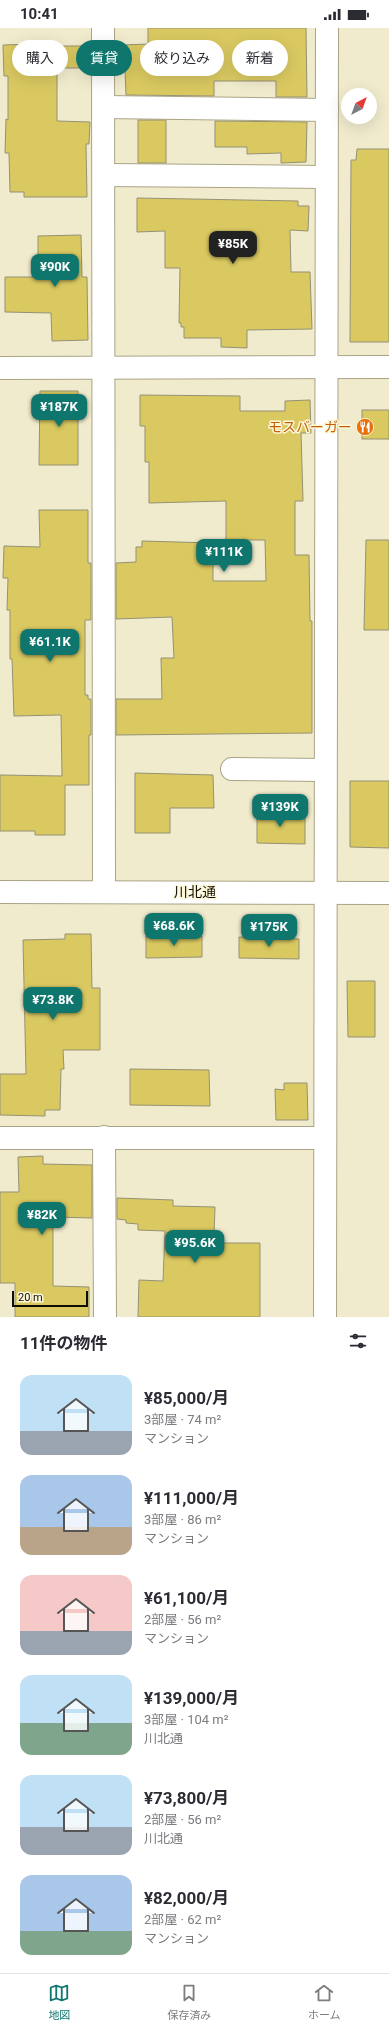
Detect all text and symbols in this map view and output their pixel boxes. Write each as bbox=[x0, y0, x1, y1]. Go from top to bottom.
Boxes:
text: 10:41 bbox=[20, 5, 59, 23]
chip: 購入 bbox=[12, 40, 68, 76]
chip: 賃貸 bbox=[76, 40, 132, 76]
chip: 絞り込み bbox=[140, 40, 224, 76]
chip: 新着 bbox=[232, 40, 288, 76]
north arrow bbox=[341, 88, 377, 124]
map controls bbox=[341, 88, 377, 124]
pin: ¥85K bbox=[209, 231, 257, 265]
text: ¥85K bbox=[218, 236, 248, 251]
pin: ¥90K bbox=[31, 254, 79, 288]
text: ¥90K bbox=[40, 259, 70, 274]
pin: ¥187K bbox=[31, 394, 87, 428]
text: ¥187K bbox=[40, 399, 78, 414]
restaurant icon: モスバーガー bbox=[355, 417, 375, 437]
place label: モスバーガー bbox=[268, 419, 352, 435]
pin: ¥111K bbox=[196, 539, 252, 573]
text: ¥111K bbox=[205, 544, 243, 559]
pin: ¥61.1K bbox=[17, 629, 83, 663]
text: ¥61.1K bbox=[29, 634, 71, 649]
pin: ¥139K bbox=[252, 794, 308, 828]
text: ¥139K bbox=[261, 799, 299, 814]
street label: 川北通 bbox=[174, 884, 216, 900]
pin: ¥68.6K bbox=[141, 913, 207, 947]
pin: ¥175K bbox=[241, 914, 297, 948]
text: ¥68.6K bbox=[153, 918, 195, 933]
text: ¥175K bbox=[250, 919, 288, 934]
pin: ¥73.8K bbox=[20, 987, 86, 1021]
text: ¥73.8K bbox=[32, 992, 74, 1007]
pin: ¥82K bbox=[18, 1202, 66, 1236]
text: ¥82K bbox=[27, 1207, 57, 1222]
pin: ¥95.6K bbox=[162, 1230, 228, 1264]
text: ¥95.6K bbox=[174, 1235, 216, 1250]
scale bar bbox=[12, 1289, 88, 1308]
text: 20 m bbox=[18, 1291, 43, 1304]
icon: filters bbox=[347, 1330, 369, 1352]
text: 11件の物件 bbox=[20, 1333, 108, 1353]
text: ¥85,000/月 bbox=[144, 1388, 229, 1408]
icon: home bbox=[52, 1391, 100, 1439]
text: 3部屋 · 74 m² bbox=[144, 1412, 221, 1427]
text: マンション bbox=[144, 1431, 209, 1446]
text: ¥111,000/月 bbox=[144, 1488, 239, 1508]
icon: home bbox=[52, 1491, 100, 1539]
text: 3部屋 · 86 m² bbox=[144, 1512, 221, 1527]
text: マンション bbox=[144, 1531, 209, 1546]
text: ¥61,100/月 bbox=[144, 1588, 229, 1608]
icon: home bbox=[52, 1591, 100, 1639]
text: 2部屋 · 56 m² bbox=[144, 1612, 221, 1627]
text: マンション bbox=[144, 1631, 209, 1646]
text: ¥139,000/月 bbox=[144, 1688, 239, 1708]
icon: home bbox=[52, 1691, 100, 1739]
text: 3部屋 · 104 m² bbox=[144, 1712, 228, 1727]
text: 川北通 bbox=[144, 1731, 183, 1746]
text: ¥73,800/月 bbox=[144, 1788, 229, 1808]
icon: home bbox=[52, 1791, 100, 1839]
text: 2部屋 · 56 m² bbox=[144, 1812, 221, 1827]
text: 川北通 bbox=[144, 1831, 183, 1846]
text: ¥82,000/月 bbox=[144, 1888, 229, 1908]
icon: home bbox=[52, 1891, 100, 1939]
text: 2部屋 · 62 m² bbox=[144, 1912, 221, 1927]
text: マンション bbox=[144, 1931, 209, 1946]
tab: 地図 bbox=[48, 1982, 70, 2022]
tab: 保存済み bbox=[167, 1982, 211, 2022]
tab: ホーム bbox=[308, 1982, 341, 2022]

